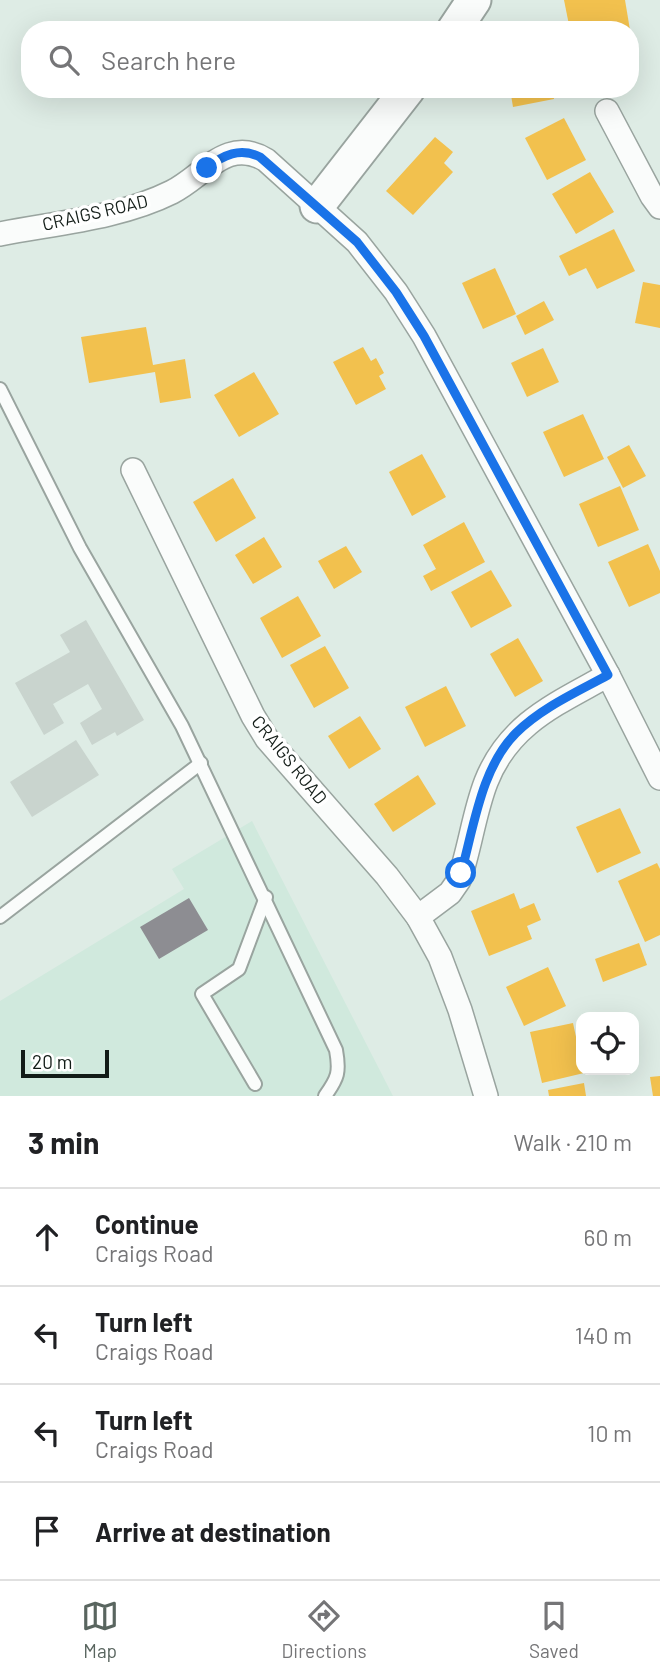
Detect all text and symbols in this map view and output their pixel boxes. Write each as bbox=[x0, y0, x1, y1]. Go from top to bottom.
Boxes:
search box bbox=[21, 21, 639, 98]
icon: search bbox=[45, 41, 83, 79]
text: Search here bbox=[101, 44, 236, 75]
route end bbox=[191, 152, 222, 183]
street label: CRAIGS ROAD bbox=[40, 189, 150, 235]
street label: CRAIGS ROAD bbox=[247, 711, 332, 808]
route start bbox=[445, 857, 476, 888]
map controls bbox=[576, 1012, 639, 1075]
button: locate bbox=[576, 1012, 639, 1075]
scale bar bbox=[21, 1047, 108, 1079]
text: 20 m bbox=[32, 1050, 72, 1073]
text: 3 min bbox=[28, 1124, 99, 1160]
text: Walk · 210 m bbox=[514, 1128, 632, 1156]
text: Continue bbox=[95, 1208, 199, 1239]
icon: ahead bbox=[28, 1218, 66, 1256]
text: 60 m bbox=[584, 1223, 632, 1251]
text: Craigs Road bbox=[95, 1239, 214, 1267]
text: Turn left bbox=[95, 1306, 193, 1337]
icon: left bbox=[28, 1316, 66, 1354]
text: 140 m bbox=[575, 1321, 632, 1349]
text: Craigs Road bbox=[95, 1337, 214, 1365]
text: Turn left bbox=[95, 1404, 193, 1435]
icon: left bbox=[28, 1414, 66, 1452]
text: 10 m bbox=[587, 1419, 632, 1447]
text: Craigs Road bbox=[95, 1435, 214, 1463]
icon: arrive bbox=[28, 1512, 66, 1550]
text: Arrive at destination bbox=[95, 1516, 331, 1547]
tab: Map bbox=[81, 1597, 119, 1662]
tab: Directions bbox=[282, 1597, 367, 1662]
tab: Saved bbox=[529, 1597, 579, 1662]

